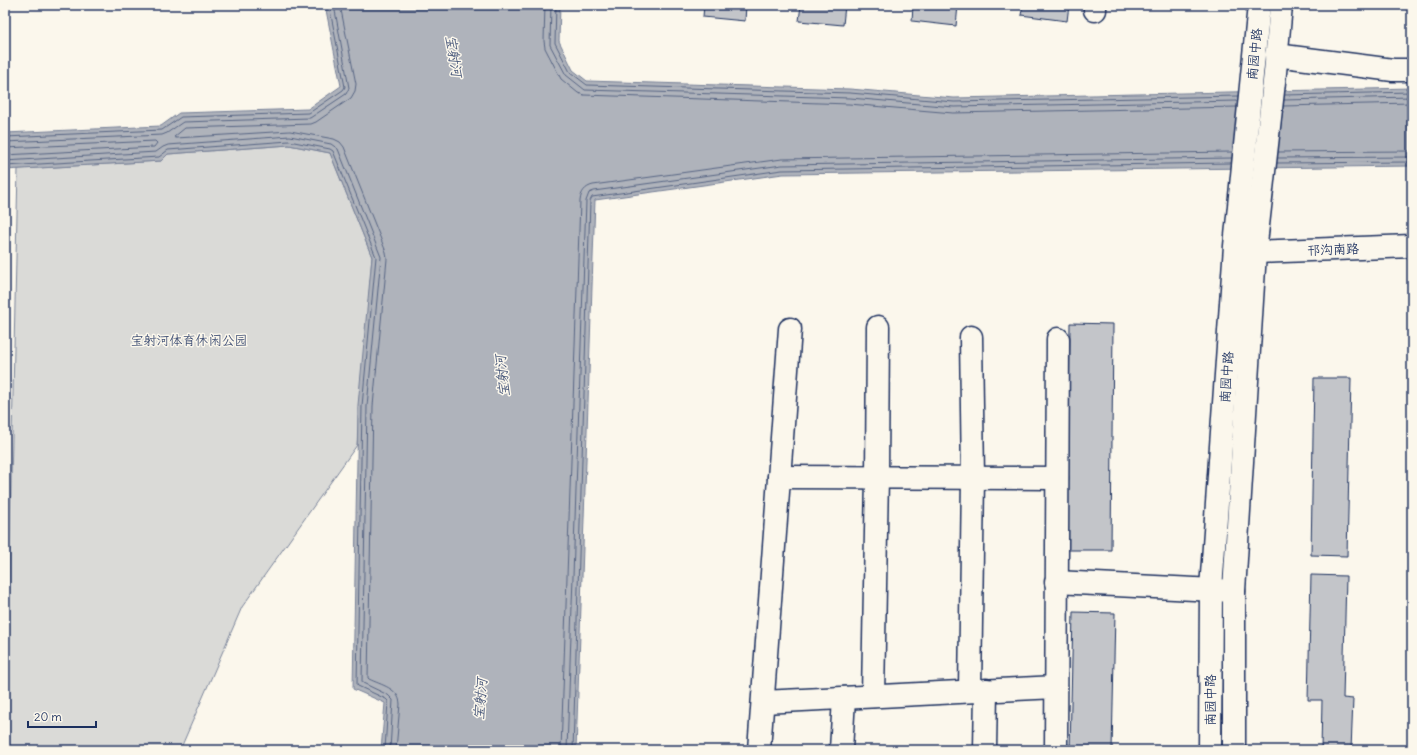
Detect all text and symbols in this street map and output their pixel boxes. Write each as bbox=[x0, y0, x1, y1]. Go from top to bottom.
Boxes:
street label: 南园中路 bbox=[1243, 27, 1266, 81]
water label: 宝射河 bbox=[442, 34, 466, 80]
street label: 邗沟南路 bbox=[1307, 240, 1359, 259]
park label: 宝射河体育休闲公园 bbox=[130, 332, 248, 349]
street label: 南园中路 bbox=[1216, 350, 1237, 404]
water label: 宝射河 bbox=[491, 352, 513, 398]
street label: 南园中路 bbox=[1202, 674, 1219, 726]
water label: 宝射河 bbox=[469, 675, 491, 721]
scale bar bbox=[28, 703, 96, 729]
text: 20 m bbox=[34, 709, 62, 724]

